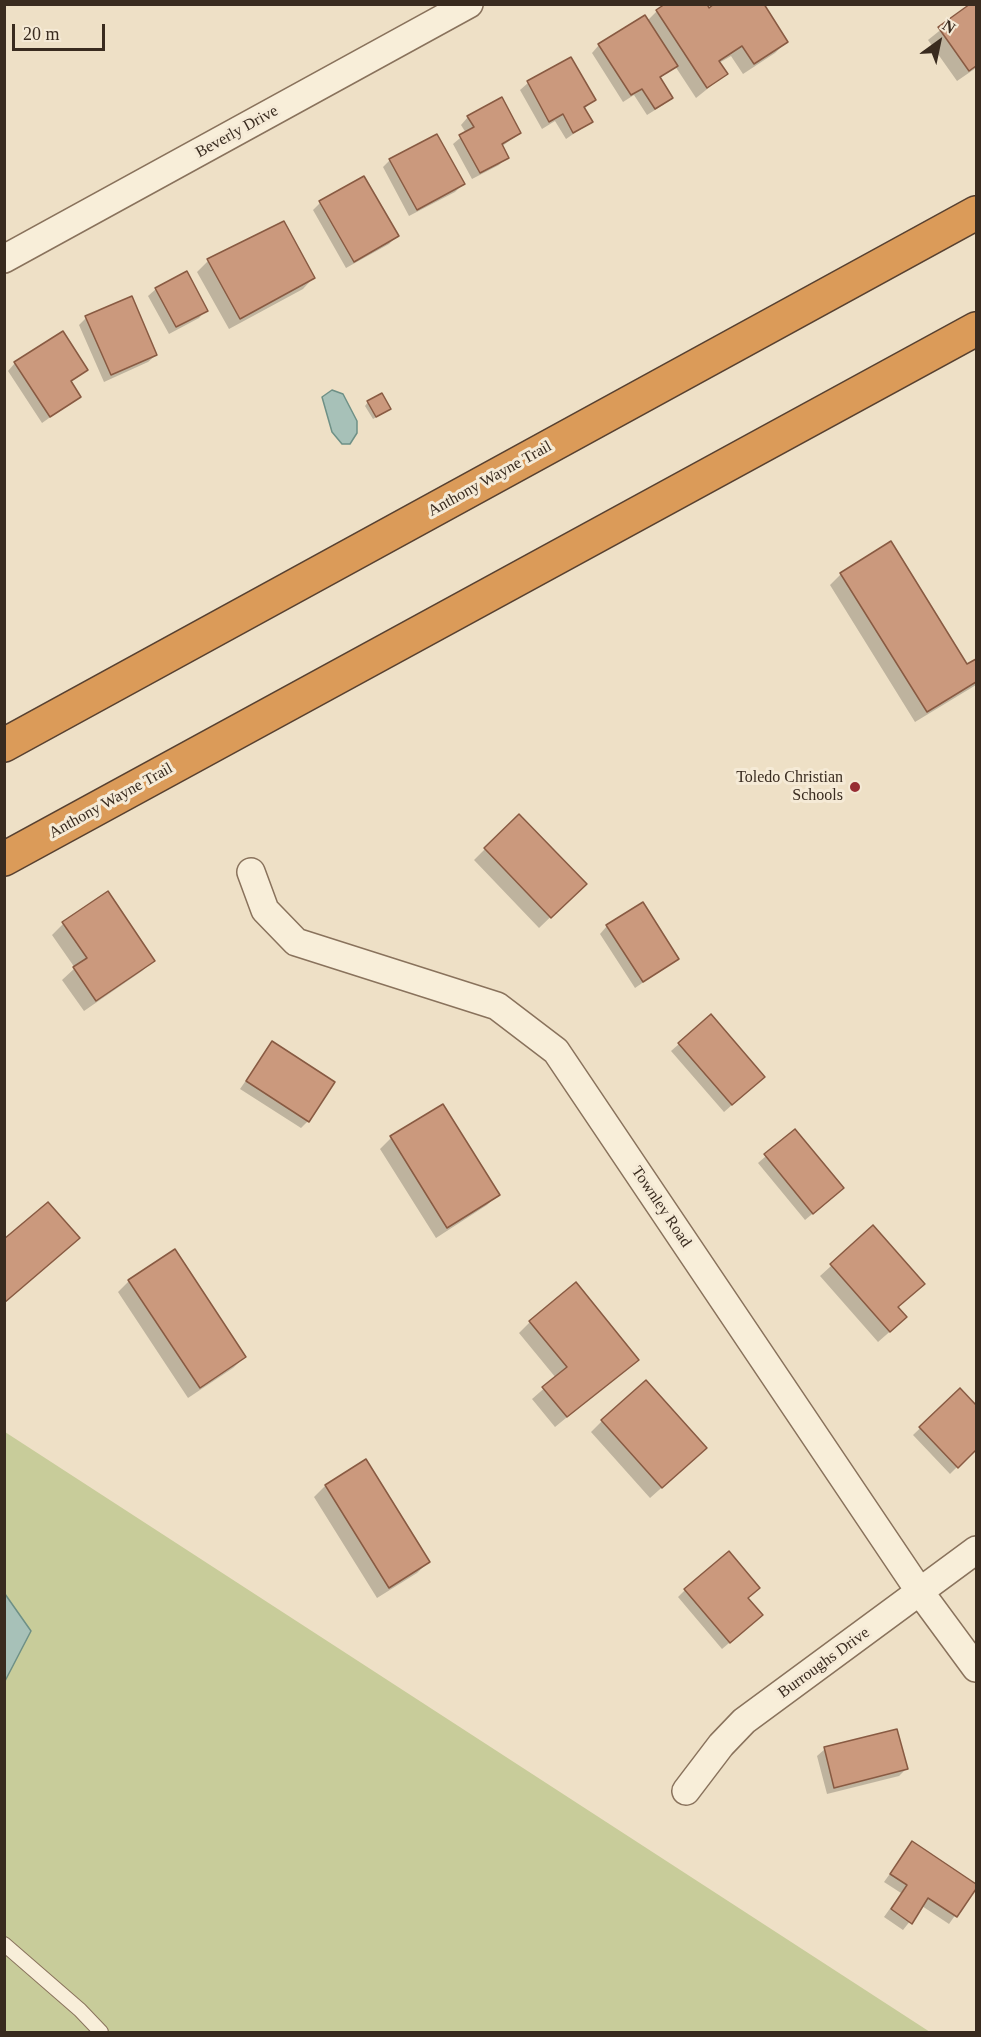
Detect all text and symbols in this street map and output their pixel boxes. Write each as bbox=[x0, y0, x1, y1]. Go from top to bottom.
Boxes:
scale bar bbox=[15, 12, 108, 50]
north arrow bbox=[909, 12, 969, 72]
text: N bbox=[940, 16, 959, 37]
text: 20 m bbox=[23, 24, 60, 44]
street label: Beverly Drive bbox=[193, 102, 281, 162]
street label: Anthony Wayne Trail bbox=[425, 437, 555, 521]
street label: Anthony Wayne Trail bbox=[46, 759, 176, 843]
place label: Toledo Christian Schools bbox=[736, 768, 843, 806]
marker: Toledo Christian Schools bbox=[848, 780, 862, 794]
street label: Townley Road bbox=[627, 1163, 695, 1251]
street label: Burroughs Drive bbox=[775, 1623, 873, 1703]

